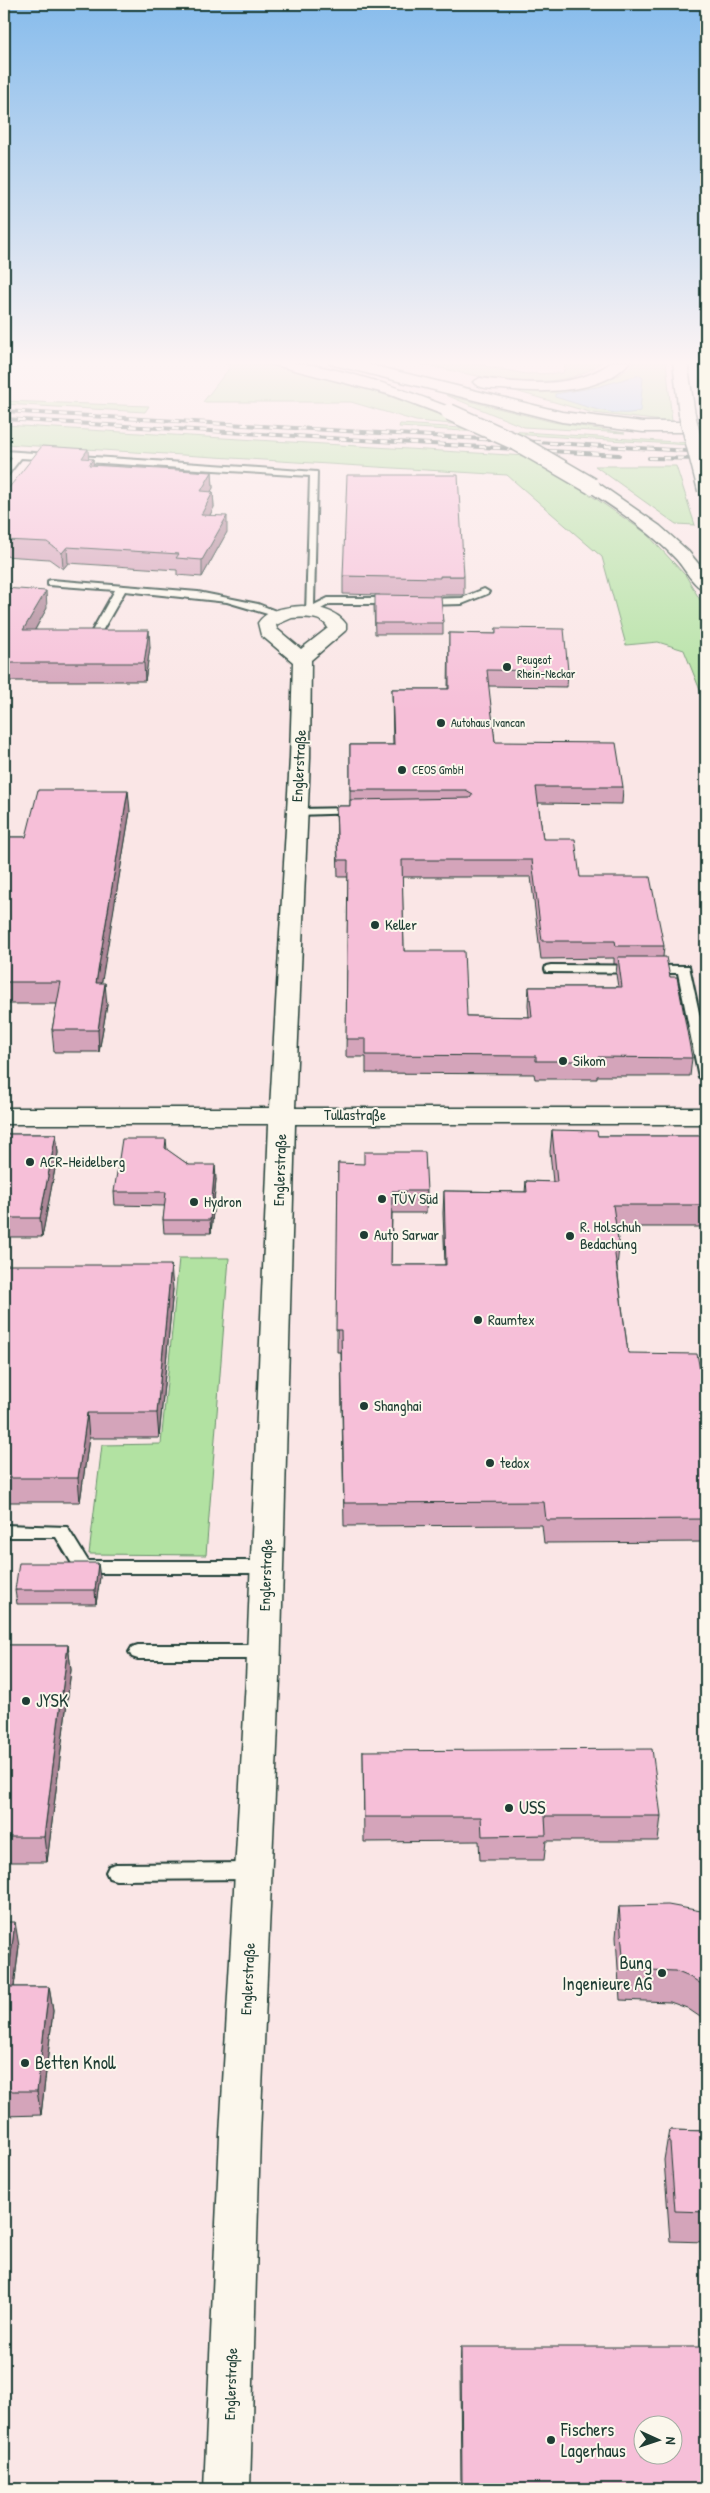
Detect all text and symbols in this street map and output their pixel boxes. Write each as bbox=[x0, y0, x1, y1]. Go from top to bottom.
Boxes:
place label: Peugeot Rhein-Neckar bbox=[517, 651, 576, 682]
marker: Peugeot Rhein-Neckar bbox=[501, 661, 513, 673]
place label: Autohaus Ivancan bbox=[451, 714, 525, 731]
marker: Autohaus Ivancan bbox=[435, 717, 447, 729]
street label: Englerstraße bbox=[286, 729, 311, 803]
place label: CEOS GmbH bbox=[412, 761, 464, 778]
marker: CEOS GmbH bbox=[396, 764, 408, 776]
place label: Keller bbox=[385, 914, 417, 935]
marker: Keller bbox=[369, 919, 381, 931]
place label: Sikom bbox=[573, 1050, 606, 1071]
marker: Sikom bbox=[557, 1055, 569, 1067]
street label: Tullastraße bbox=[324, 1104, 386, 1125]
street label: Englerstraße bbox=[268, 1133, 291, 1206]
place label: ACR-Heidelberg bbox=[40, 1151, 125, 1172]
marker: ACR-Heidelberg bbox=[24, 1156, 36, 1168]
place label: TÜV Süd bbox=[392, 1188, 438, 1209]
place label: Hydron bbox=[204, 1191, 242, 1212]
marker: TÜV Süd bbox=[376, 1193, 388, 1205]
marker: Hydron bbox=[188, 1196, 200, 1208]
place label: R. Holschuh Bedachung bbox=[580, 1216, 641, 1254]
place label: Auto Sarwar bbox=[374, 1224, 439, 1245]
marker: Auto Sarwar bbox=[358, 1229, 370, 1241]
marker: R. Holschuh Bedachung bbox=[564, 1230, 576, 1242]
place label: Raumtex bbox=[488, 1309, 535, 1330]
marker: Raumtex bbox=[472, 1314, 484, 1326]
place label: Shanghai bbox=[374, 1395, 422, 1416]
marker: Shanghai bbox=[358, 1400, 370, 1412]
place label: tedox bbox=[500, 1452, 530, 1473]
marker: tedox bbox=[484, 1457, 496, 1469]
street label: Englerstraße bbox=[254, 1538, 277, 1611]
place label: JYSK bbox=[36, 1688, 69, 1713]
marker: JYSK bbox=[20, 1695, 32, 1707]
place label: USS bbox=[519, 1795, 545, 1820]
marker: USS bbox=[503, 1802, 515, 1814]
street label: Englerstraße bbox=[235, 1942, 260, 2016]
place label: Bung Ingenieure AG bbox=[562, 1950, 652, 1996]
marker: Bung Ingenieure AG bbox=[656, 1967, 668, 1979]
place label: Betten Knoll bbox=[35, 2050, 116, 2075]
marker: Betten Knoll bbox=[19, 2057, 31, 2069]
street label: Englerstraße bbox=[219, 2347, 242, 2420]
north arrow bbox=[632, 2416, 682, 2466]
place label: Fischers Lagerhaus bbox=[560, 2417, 626, 2463]
marker: Fischers Lagerhaus bbox=[545, 2434, 557, 2446]
text: N bbox=[662, 2436, 681, 2445]

